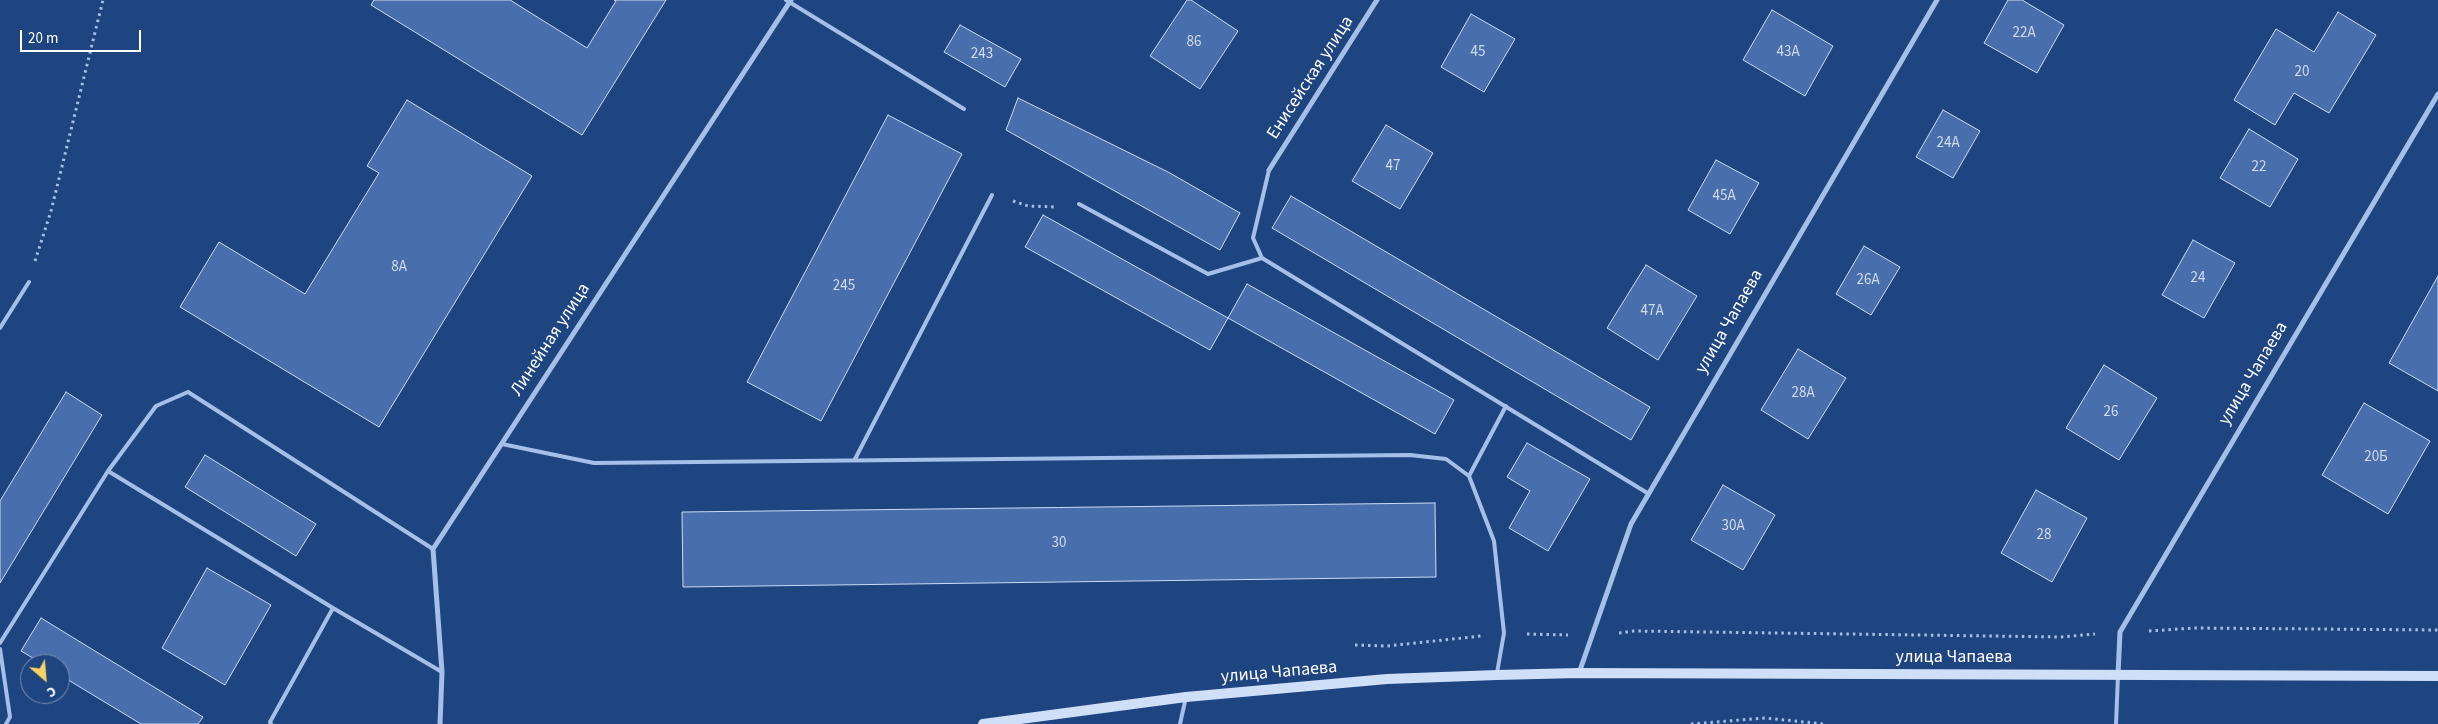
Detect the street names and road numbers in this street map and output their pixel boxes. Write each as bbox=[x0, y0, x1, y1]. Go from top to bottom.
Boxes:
street label: Енисейская улица bbox=[1263, 12, 1359, 144]
street label: улица Чапаева bbox=[1691, 266, 1769, 378]
street label: Линейная улица bbox=[507, 280, 595, 400]
street label: улица Чапаева bbox=[2215, 318, 2293, 430]
street label: улица Чапаева bbox=[1896, 647, 2012, 669]
street label: улица Чапаева bbox=[1220, 657, 1338, 689]

